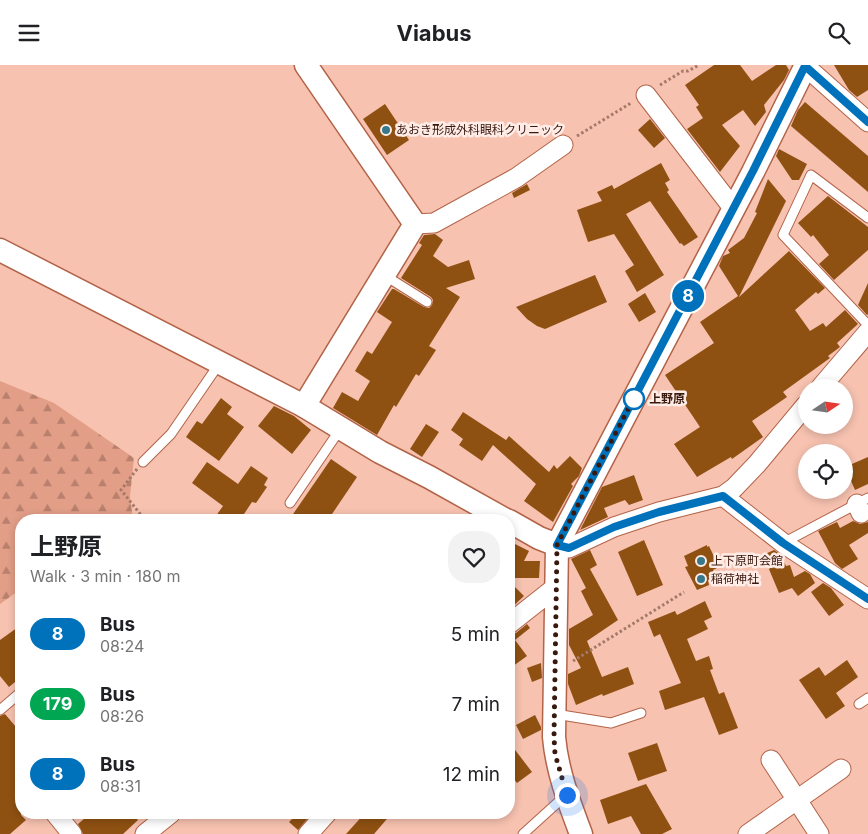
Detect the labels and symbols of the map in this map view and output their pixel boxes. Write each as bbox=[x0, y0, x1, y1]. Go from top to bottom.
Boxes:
place label: あおき形成外科眼科クリニック bbox=[396, 122, 564, 137]
marker: あおき形成外科眼科クリニック bbox=[380, 124, 392, 136]
line badge: 8 bbox=[672, 280, 704, 312]
north arrow bbox=[798, 379, 852, 434]
marker: 上野原 bbox=[623, 388, 645, 410]
place label: 上野原 bbox=[649, 391, 685, 406]
place label: 上下原町会館 bbox=[711, 553, 783, 568]
marker: 上下原町会館 bbox=[695, 555, 707, 567]
place label: 稲荷神社 bbox=[711, 571, 759, 586]
marker: 稲荷神社 bbox=[695, 573, 707, 585]
your location bbox=[555, 783, 580, 808]

